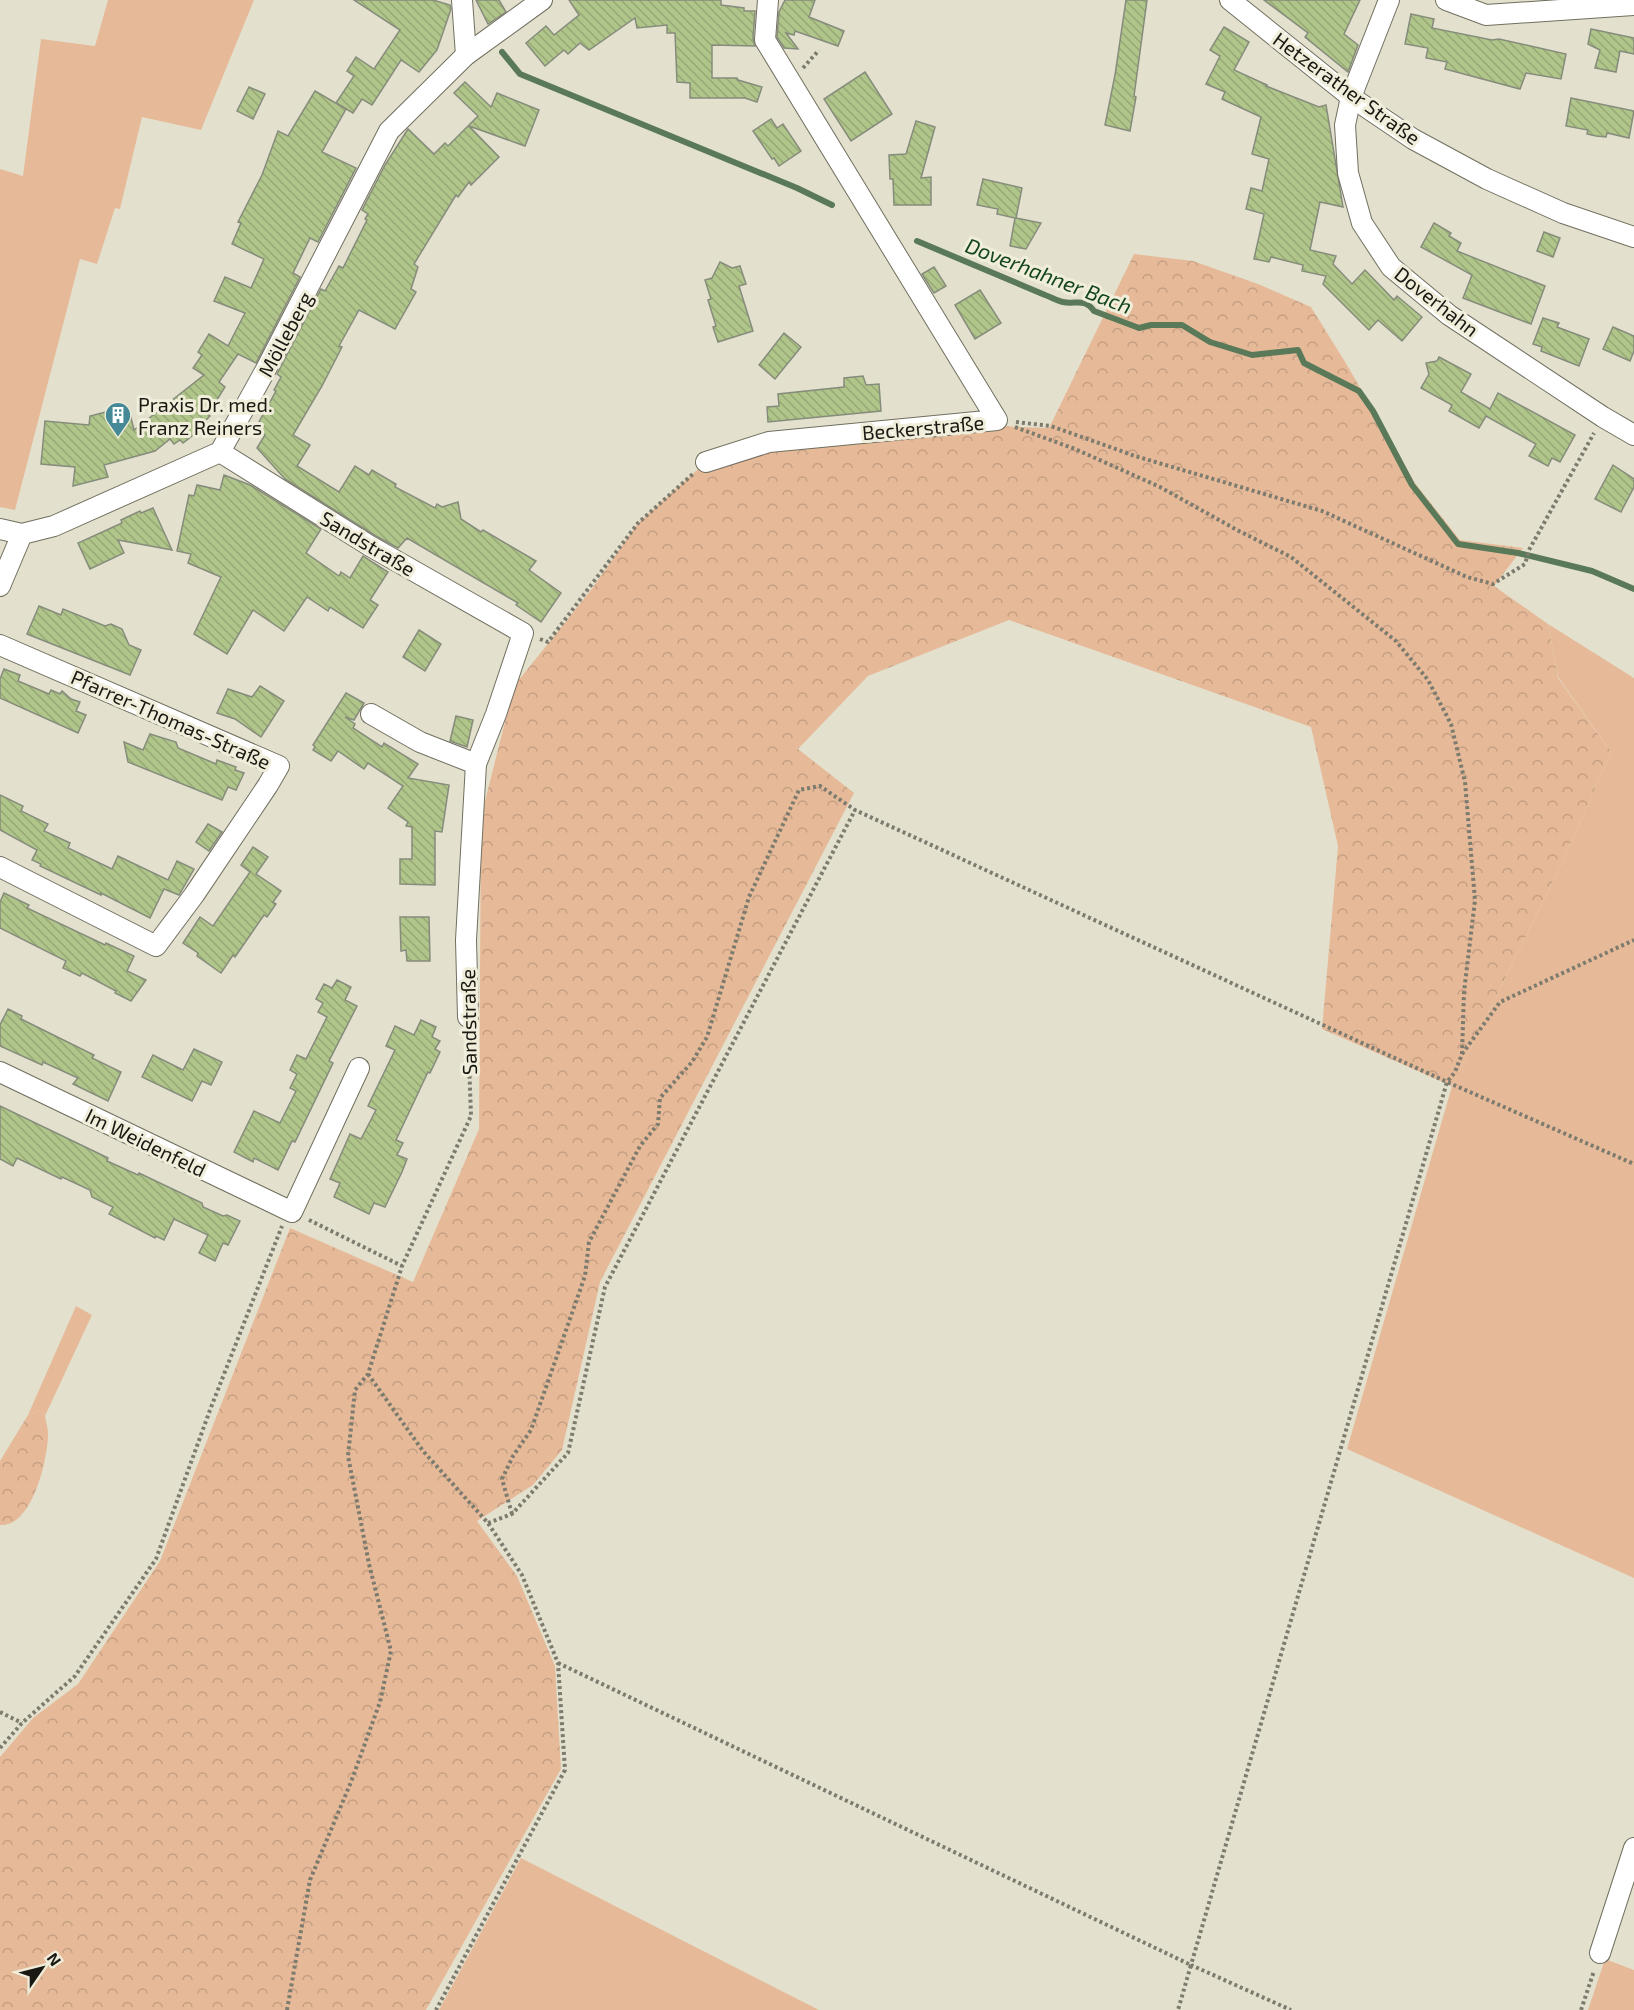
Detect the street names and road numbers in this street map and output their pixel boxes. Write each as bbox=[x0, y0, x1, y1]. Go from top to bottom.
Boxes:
street label: Hetzerather Straße bbox=[1269, 27, 1425, 149]
street label: Doverhahn bbox=[1390, 261, 1484, 341]
street label: Mölleberg bbox=[253, 287, 317, 381]
street label: Beckerstraße bbox=[861, 410, 985, 444]
street label: Sandstraße bbox=[316, 505, 420, 581]
street label: Pfarrer-Thomas-Straße bbox=[68, 664, 274, 774]
street label: Sandstraße bbox=[455, 969, 481, 1075]
street label: Im Weidenfeld bbox=[82, 1103, 210, 1181]

